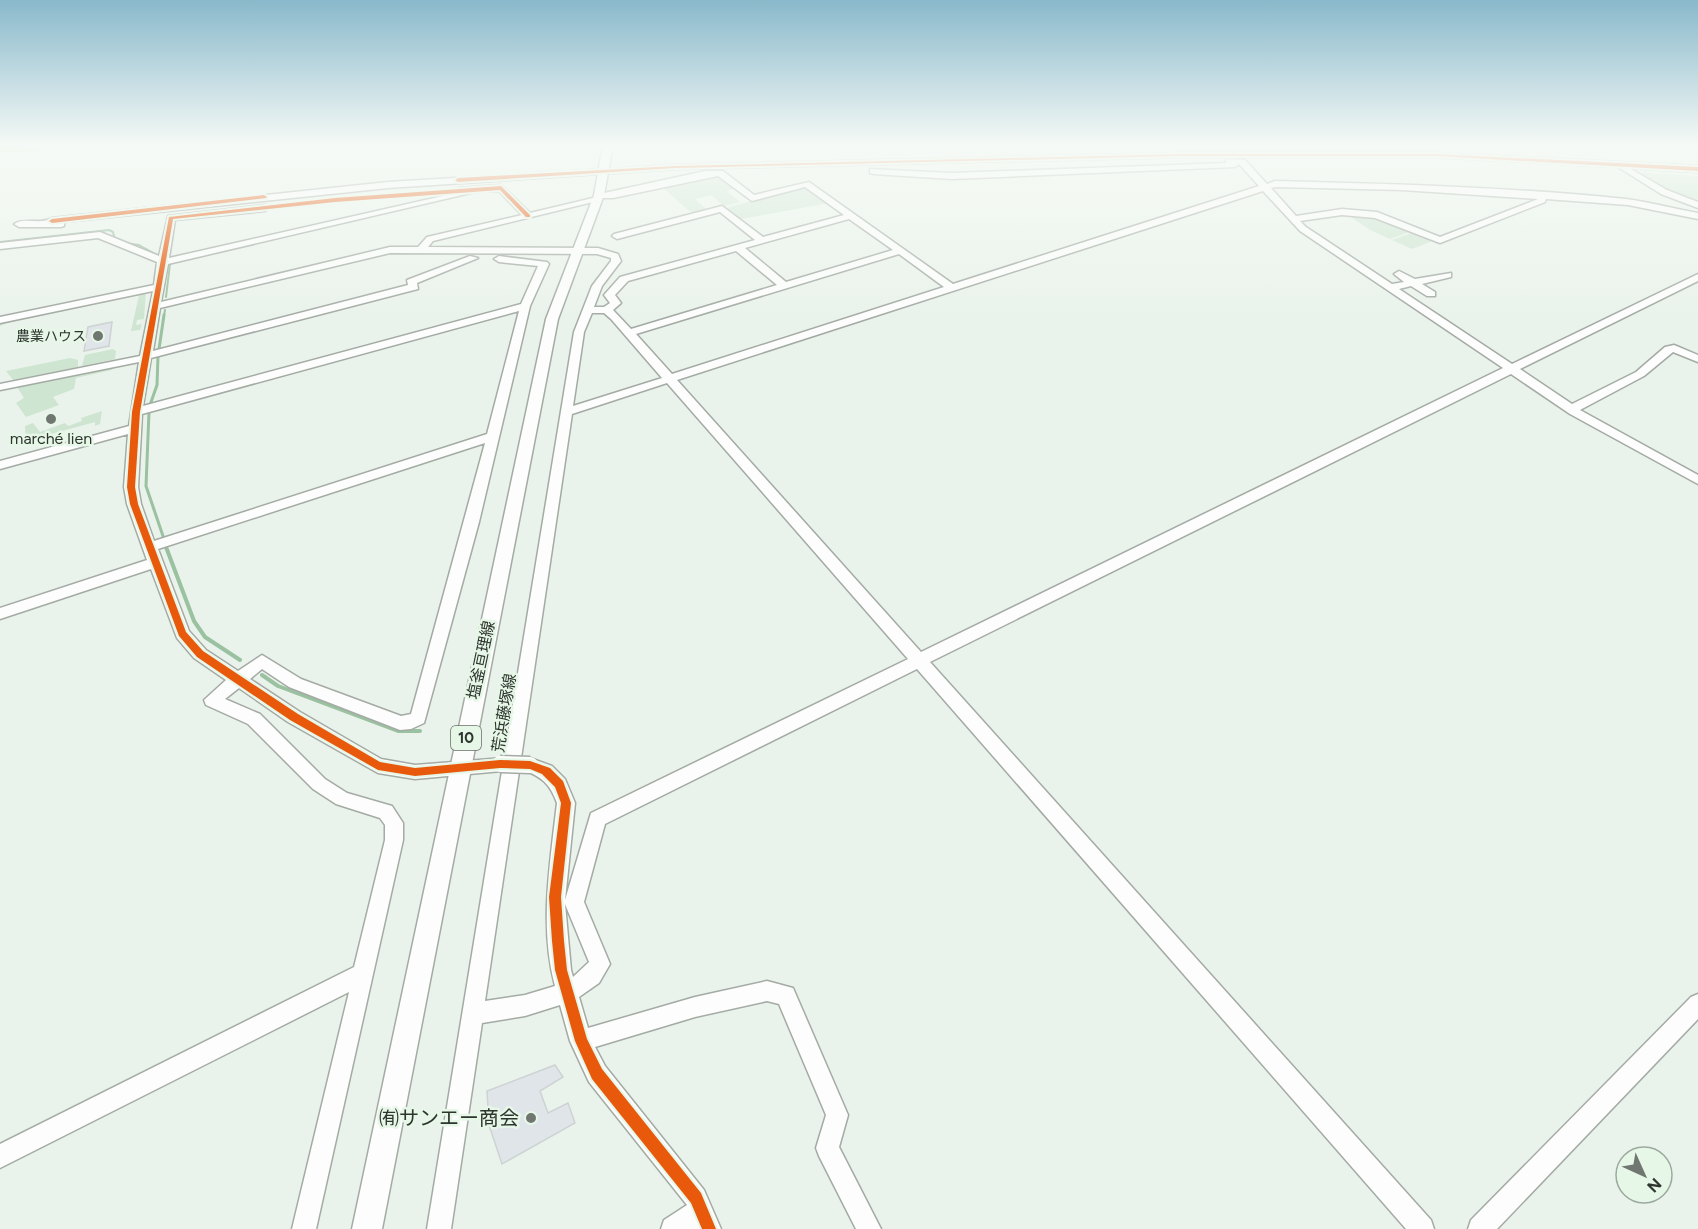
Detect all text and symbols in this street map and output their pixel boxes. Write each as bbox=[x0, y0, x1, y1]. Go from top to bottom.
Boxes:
place label: 農業ハウス bbox=[16, 328, 86, 345]
marker: 農業ハウス bbox=[91, 329, 105, 343]
marker: marché lien bbox=[44, 412, 58, 426]
place label: marché lien bbox=[10, 429, 92, 448]
street label: 塩釜亘理線 bbox=[463, 619, 499, 701]
street label: 荒浜藤塚線 bbox=[488, 672, 520, 754]
road number: 10 bbox=[451, 726, 481, 750]
place label: ㈲サンエー商会 bbox=[379, 1106, 519, 1130]
marker: ㈲サンエー商会 bbox=[524, 1111, 538, 1125]
north arrow bbox=[1614, 1145, 1674, 1205]
text: N bbox=[1643, 1174, 1665, 1196]

